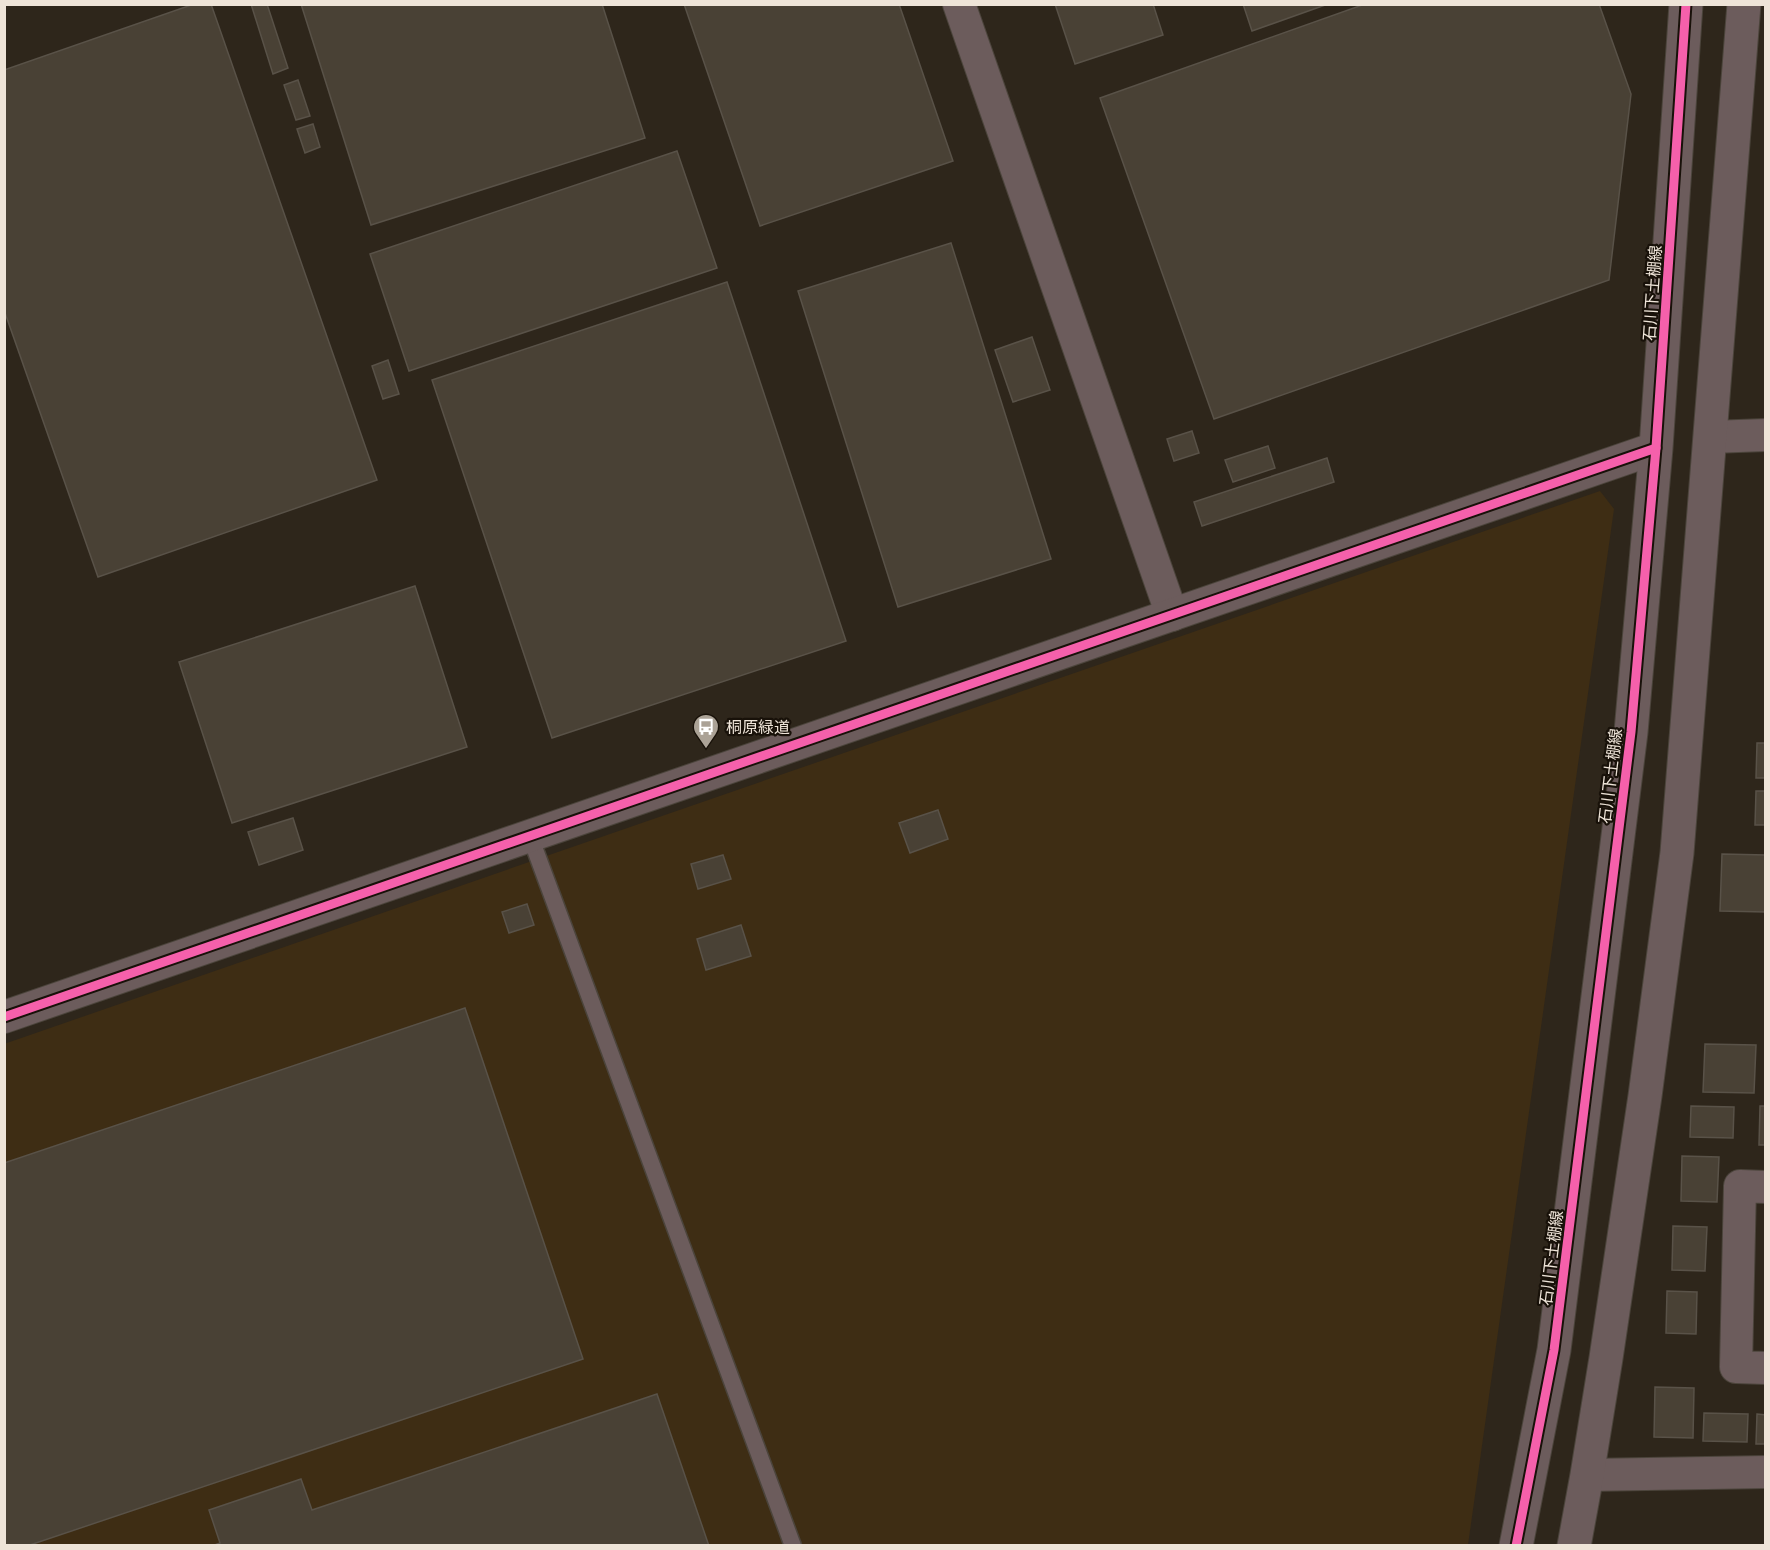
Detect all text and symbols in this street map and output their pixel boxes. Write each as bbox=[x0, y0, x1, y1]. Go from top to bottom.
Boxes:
street label: 石川下土棚線 bbox=[1640, 244, 1666, 342]
bus stop icon: 桐原緑道 bbox=[691, 712, 721, 750]
place label: 桐原緑道 bbox=[726, 718, 790, 738]
street label: 石川下土棚線 bbox=[1595, 727, 1627, 825]
street label: 石川下土棚線 bbox=[1536, 1209, 1568, 1307]

